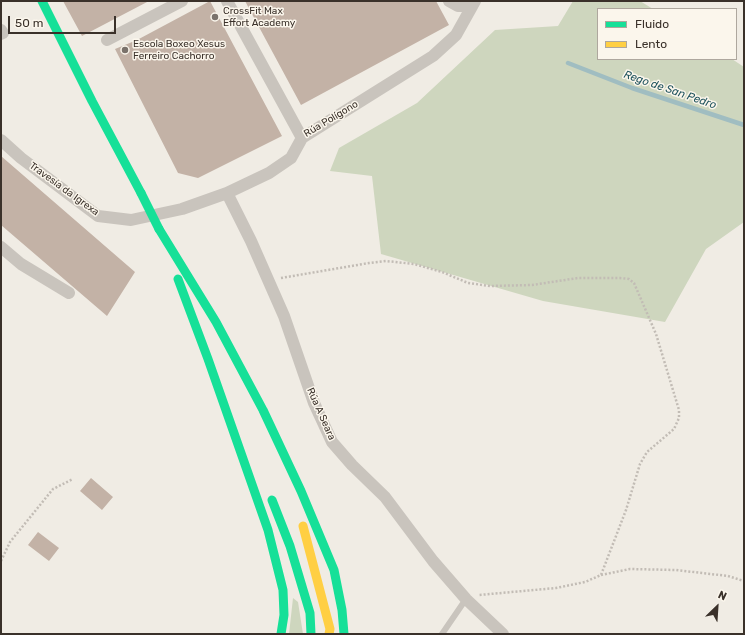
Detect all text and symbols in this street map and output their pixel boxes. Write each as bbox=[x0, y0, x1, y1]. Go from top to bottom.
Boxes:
place label: CrossFit Max Effort Academy bbox=[223, 5, 295, 28]
scale bar bbox=[10, 8, 118, 34]
legend bbox=[597, 8, 737, 60]
marker: CrossFit Max Effort Academy bbox=[210, 12, 220, 22]
text: 50 m bbox=[15, 16, 43, 30]
text: Fluido bbox=[635, 17, 669, 31]
text: Lento bbox=[635, 37, 667, 51]
place label: Escola Boxeo Xesus Ferreiro Cachorro bbox=[133, 38, 225, 62]
marker: Escola Boxeo Xesus Ferreiro Cachorro bbox=[120, 45, 130, 55]
water label: Rego de San Pedro bbox=[622, 68, 718, 112]
street label: Rúa Polígono bbox=[302, 98, 360, 140]
street label: Travesía da Igrexa bbox=[27, 160, 101, 218]
street label: Rúa A Seara bbox=[304, 386, 338, 442]
north arrow bbox=[697, 587, 737, 627]
text: N bbox=[716, 588, 729, 603]

